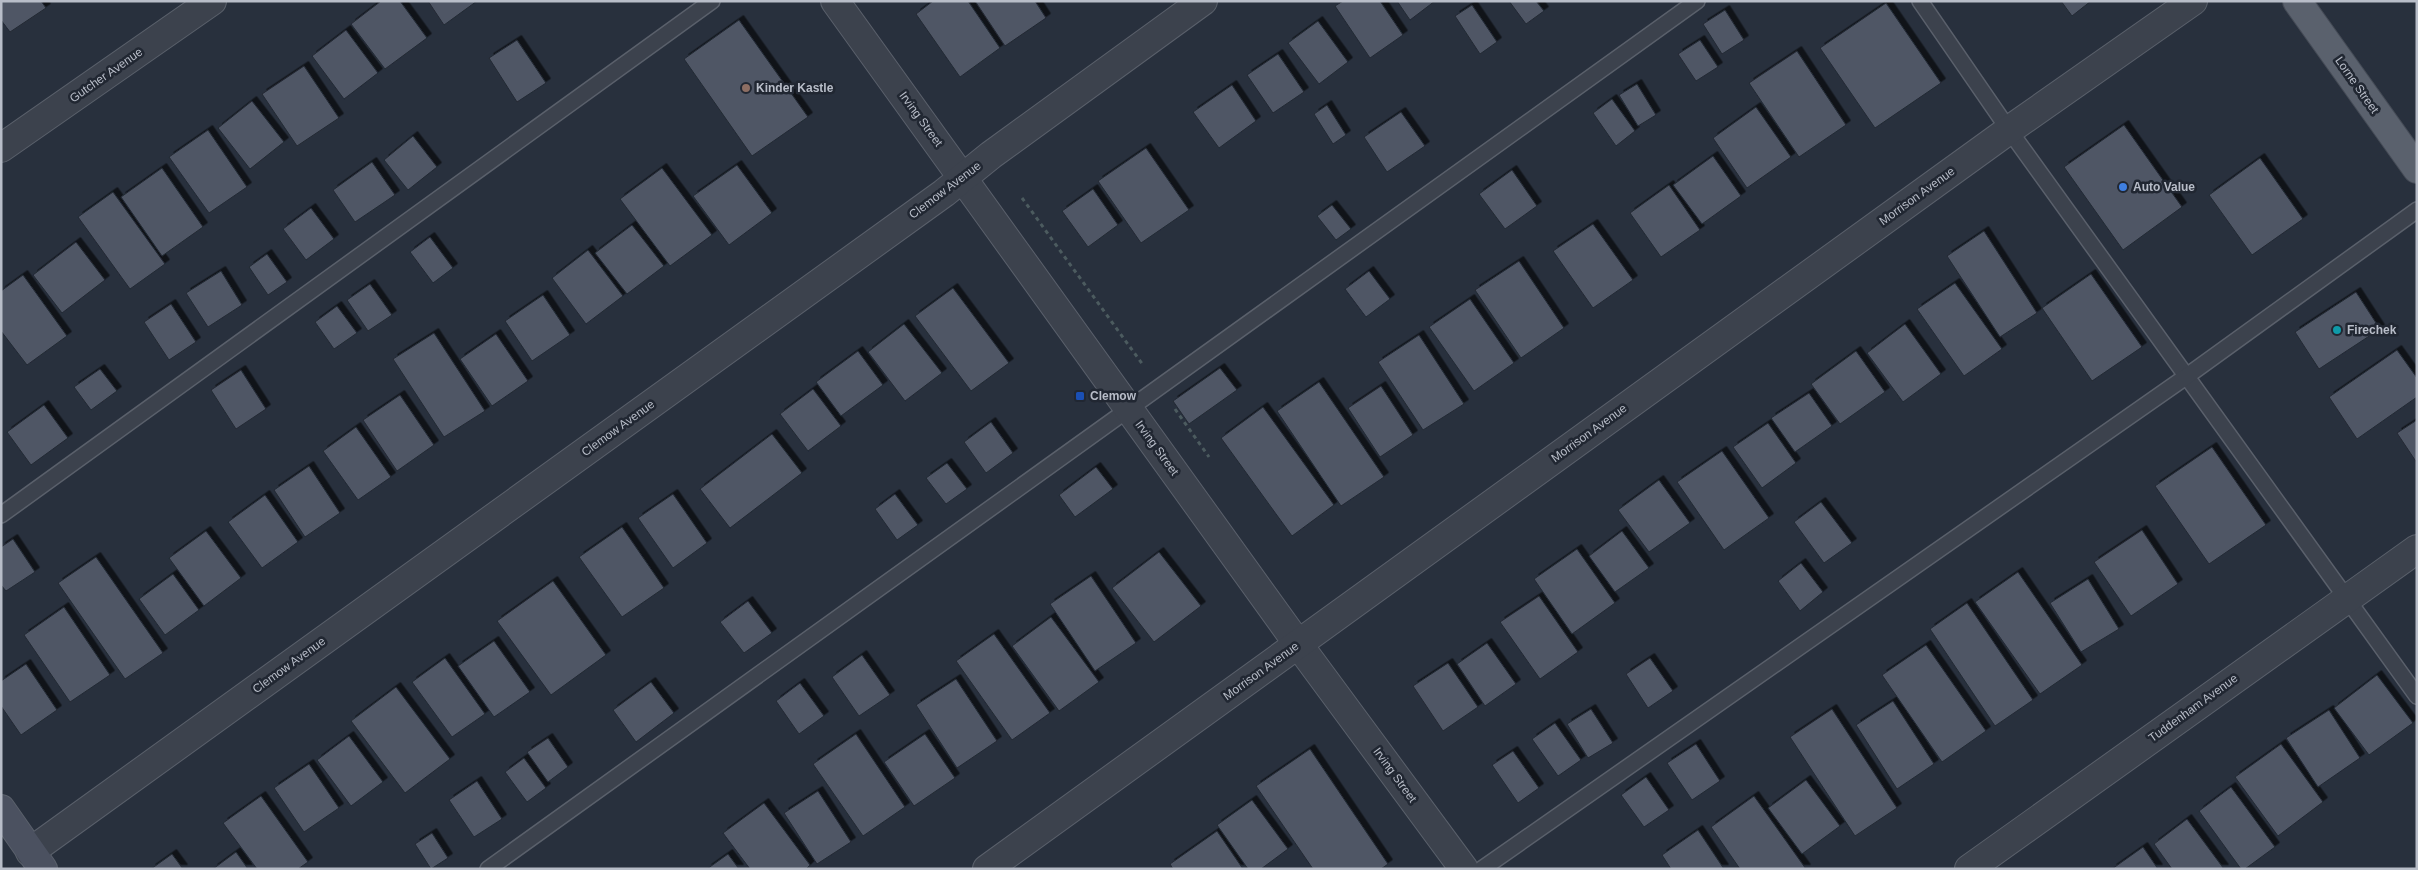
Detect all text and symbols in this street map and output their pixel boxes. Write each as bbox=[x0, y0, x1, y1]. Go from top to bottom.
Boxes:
street label: Gutcher Avenue bbox=[67, 44, 145, 105]
street label: Lorne Street bbox=[2332, 54, 2382, 117]
place label: Kinder Kastle bbox=[756, 81, 834, 95]
marker: Kinder Kastle bbox=[740, 82, 752, 94]
street label: Irving Street bbox=[896, 89, 946, 150]
street label: Clemow Avenue bbox=[906, 158, 984, 222]
street label: Morrison Avenue bbox=[1877, 164, 1958, 228]
place label: Auto Value bbox=[2133, 180, 2195, 194]
marker: Auto Value bbox=[2117, 181, 2129, 193]
place label: Firechek bbox=[2347, 323, 2397, 337]
marker: Firechek bbox=[2331, 324, 2343, 336]
place label: Clemow bbox=[1090, 389, 1137, 403]
marker: Clemow bbox=[1074, 390, 1086, 402]
street label: Clemow Avenue bbox=[579, 397, 657, 459]
street label: Morrison Avenue bbox=[1549, 401, 1630, 465]
street label: Irving Street bbox=[1132, 418, 1182, 479]
street label: Clemow Avenue bbox=[250, 634, 328, 696]
street label: Morrison Avenue bbox=[1221, 639, 1302, 703]
street label: Tuddenham Avenue bbox=[2146, 671, 2241, 745]
street label: Irving Street bbox=[1370, 745, 1420, 806]

